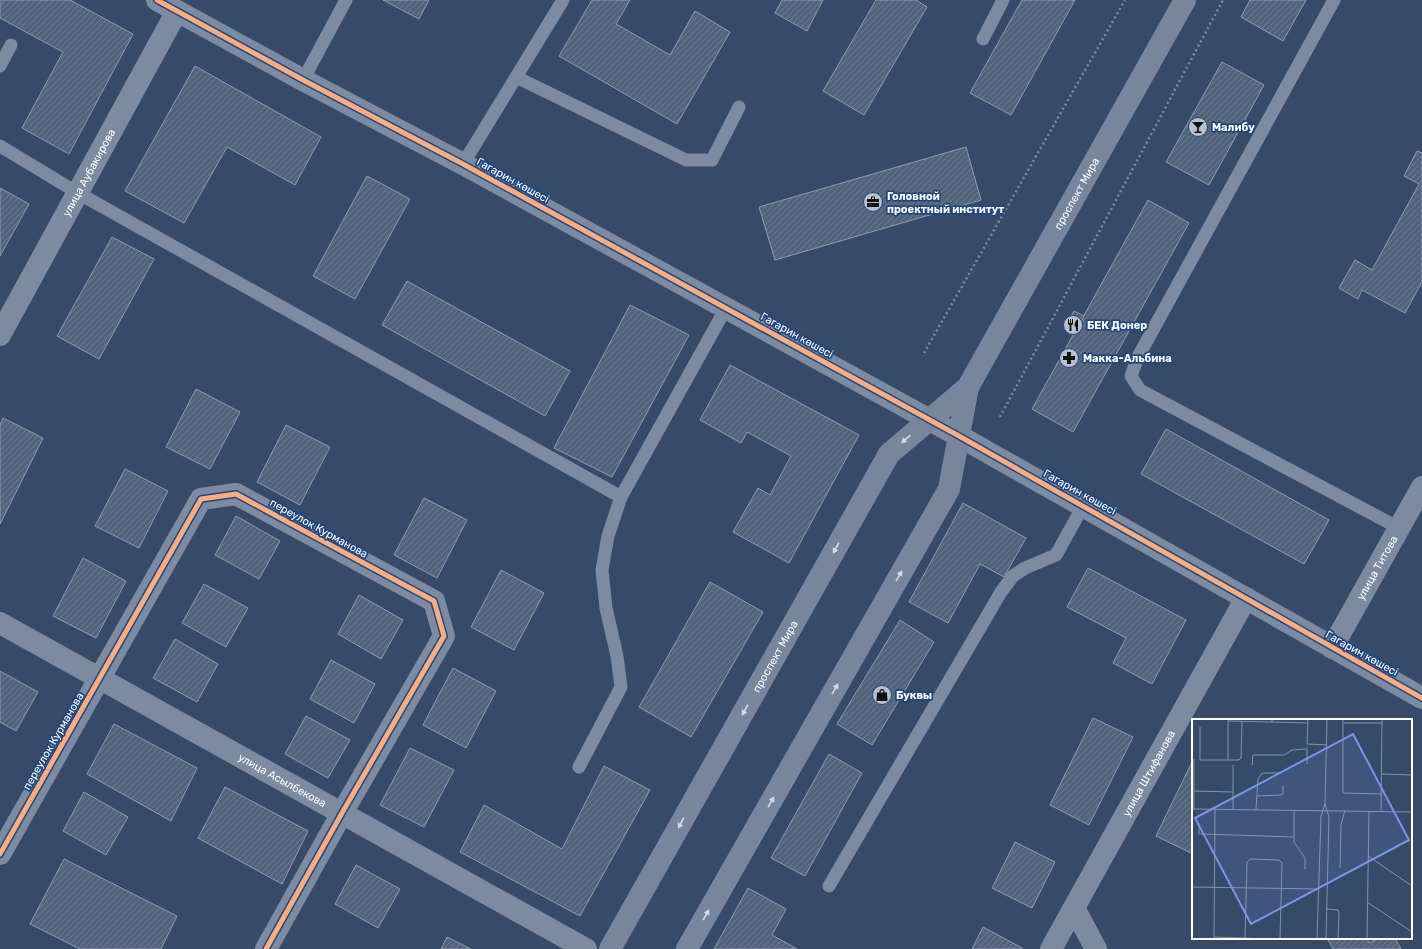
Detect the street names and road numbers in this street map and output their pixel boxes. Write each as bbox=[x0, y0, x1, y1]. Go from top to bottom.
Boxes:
street label: улица Аубакирова bbox=[60, 127, 118, 219]
street label: Гагарин көшесі bbox=[474, 155, 551, 206]
street label: проспект Мира bbox=[1052, 155, 1102, 232]
street label: Гагарин көшесі bbox=[758, 310, 835, 361]
street label: Гагарин көшесі bbox=[1041, 467, 1118, 518]
street label: переулок Курманова bbox=[267, 496, 370, 561]
street label: улица Титова bbox=[1354, 533, 1400, 602]
street label: проспект Мира bbox=[750, 618, 801, 695]
street label: Гагарин көшесі bbox=[1323, 628, 1400, 679]
street label: переулок Курманова bbox=[20, 690, 87, 792]
street label: улица Штифанова bbox=[1120, 728, 1178, 819]
street label: улица Асылбекова bbox=[236, 751, 328, 810]

